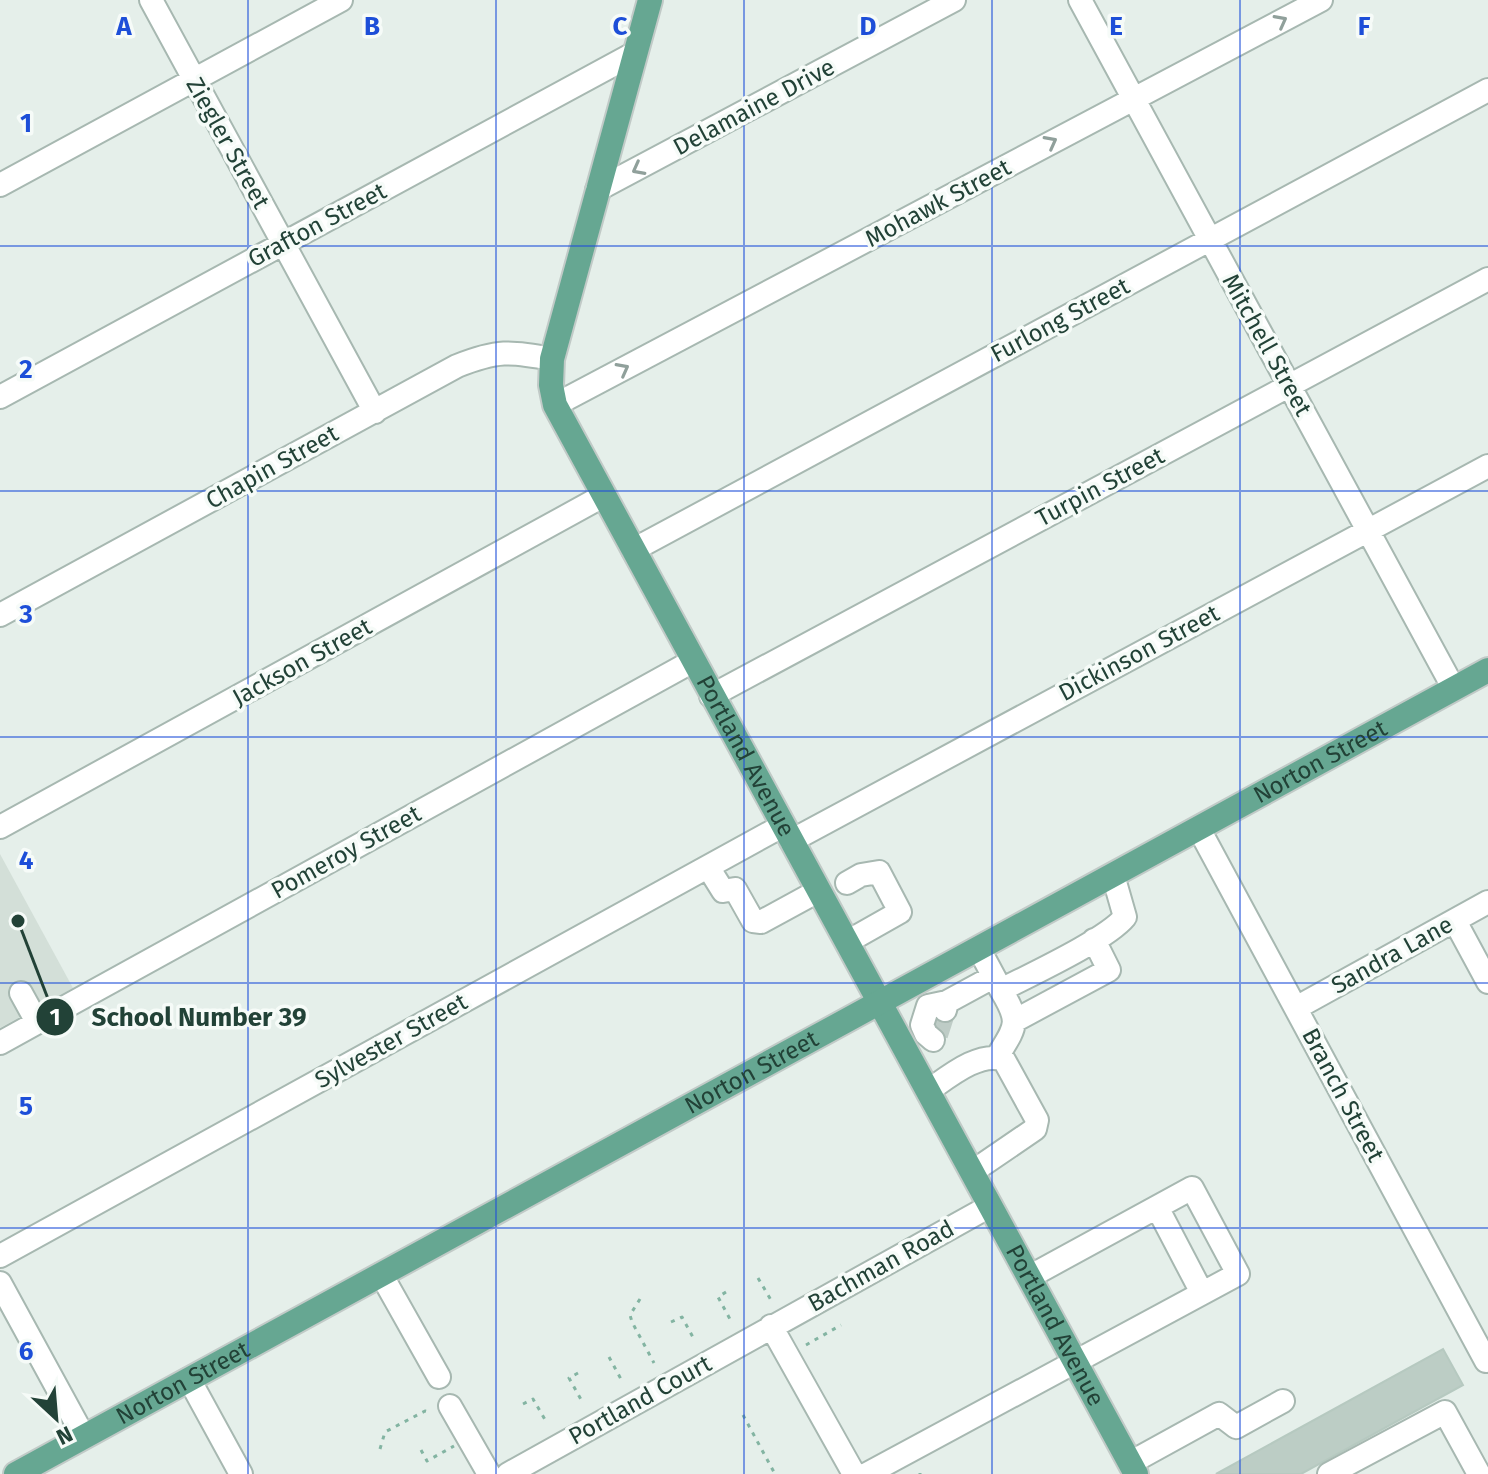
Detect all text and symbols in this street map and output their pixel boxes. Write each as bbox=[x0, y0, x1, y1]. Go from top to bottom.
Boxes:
text: A bbox=[115, 11, 132, 42]
text: B bbox=[364, 11, 380, 42]
text: C bbox=[613, 11, 628, 42]
text: D bbox=[860, 11, 877, 42]
text: E bbox=[1109, 11, 1123, 42]
text: F bbox=[1358, 11, 1371, 42]
one-way arrow bbox=[1273, 16, 1288, 31]
street label: Delamaine Drive bbox=[669, 53, 839, 161]
street label: Ziegler Street bbox=[180, 73, 276, 214]
text: 1 bbox=[20, 108, 32, 139]
one-way arrow bbox=[1043, 137, 1058, 152]
street label: Mohawk Street bbox=[861, 153, 1016, 253]
one-way arrow bbox=[632, 159, 646, 174]
street label: Grafton Street bbox=[243, 177, 391, 273]
street label: Mitchell Street bbox=[1216, 269, 1318, 421]
street label: Furlong Street bbox=[986, 272, 1134, 368]
text: 2 bbox=[19, 354, 33, 385]
one-way arrow bbox=[615, 363, 630, 378]
street label: Chapin Street bbox=[201, 419, 343, 515]
street label: Turpin Street bbox=[1031, 441, 1169, 533]
text: 3 bbox=[18, 599, 33, 630]
street label: Dickinson Street bbox=[1054, 599, 1224, 707]
street label: Jackson Street bbox=[228, 612, 377, 712]
street label: Portland Avenue bbox=[691, 670, 801, 841]
street label: Norton Street bbox=[1249, 714, 1392, 809]
street label: Pomeroy Street bbox=[266, 799, 426, 905]
text: 4 bbox=[19, 845, 34, 876]
street label: Sandra Lane bbox=[1326, 910, 1458, 1000]
street label: Sylvester Street bbox=[310, 987, 472, 1094]
callout: School Number 39 bbox=[35, 992, 322, 1042]
text: School Number 39 bbox=[92, 1002, 306, 1033]
text: 1 bbox=[49, 1003, 61, 1031]
street label: Branch Street bbox=[1296, 1023, 1390, 1167]
street label: Norton Street bbox=[680, 1024, 823, 1120]
text: 5 bbox=[19, 1091, 33, 1122]
street label: Bachman Road bbox=[803, 1214, 959, 1318]
street label: Portland Avenue bbox=[1000, 1240, 1110, 1411]
street label: Norton Street bbox=[111, 1335, 255, 1431]
text: 6 bbox=[19, 1336, 34, 1367]
street label: Portland Court bbox=[564, 1349, 716, 1451]
north arrow bbox=[16, 1378, 96, 1458]
text: N bbox=[52, 1420, 77, 1451]

